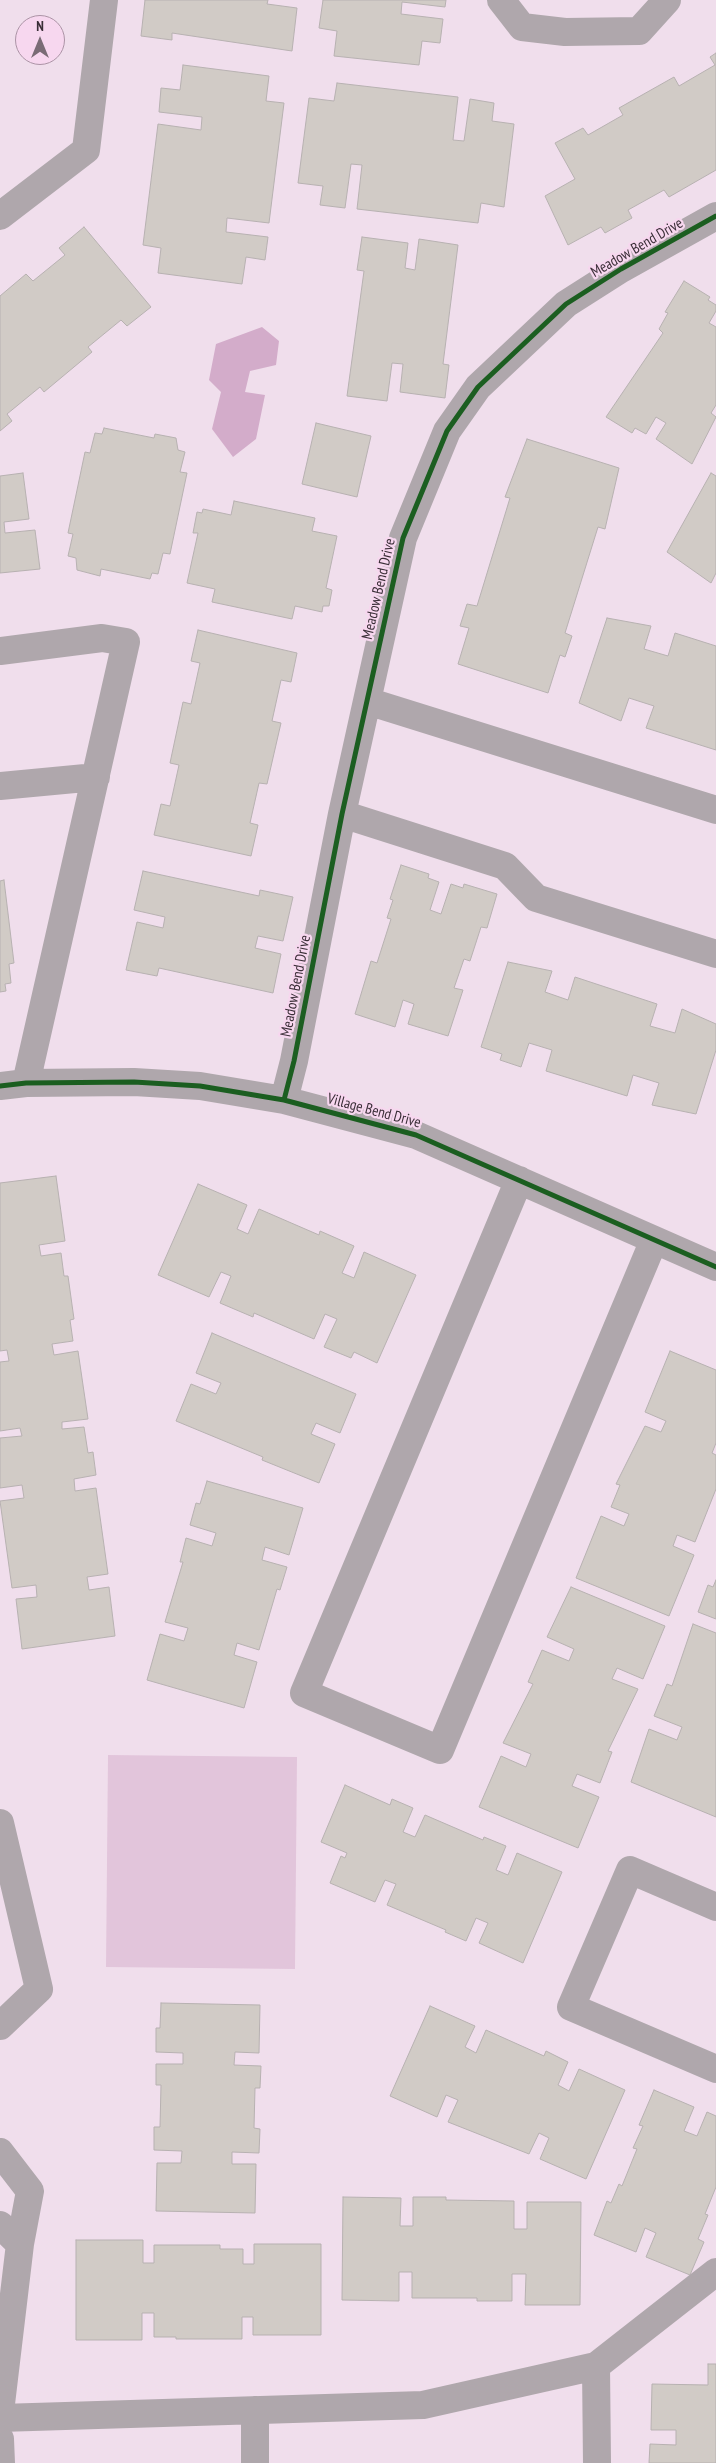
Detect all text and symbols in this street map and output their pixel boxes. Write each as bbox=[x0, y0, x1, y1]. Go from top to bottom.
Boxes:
north arrow bbox=[15, 15, 65, 65]
text: N bbox=[36, 17, 44, 35]
street label: Meadow Bend Drive bbox=[588, 214, 686, 282]
street label: Meadow Bend Drive bbox=[359, 537, 399, 641]
street label: Meadow Bend Drive bbox=[277, 934, 315, 1038]
street label: Village Bend Drive bbox=[325, 1090, 423, 1132]

